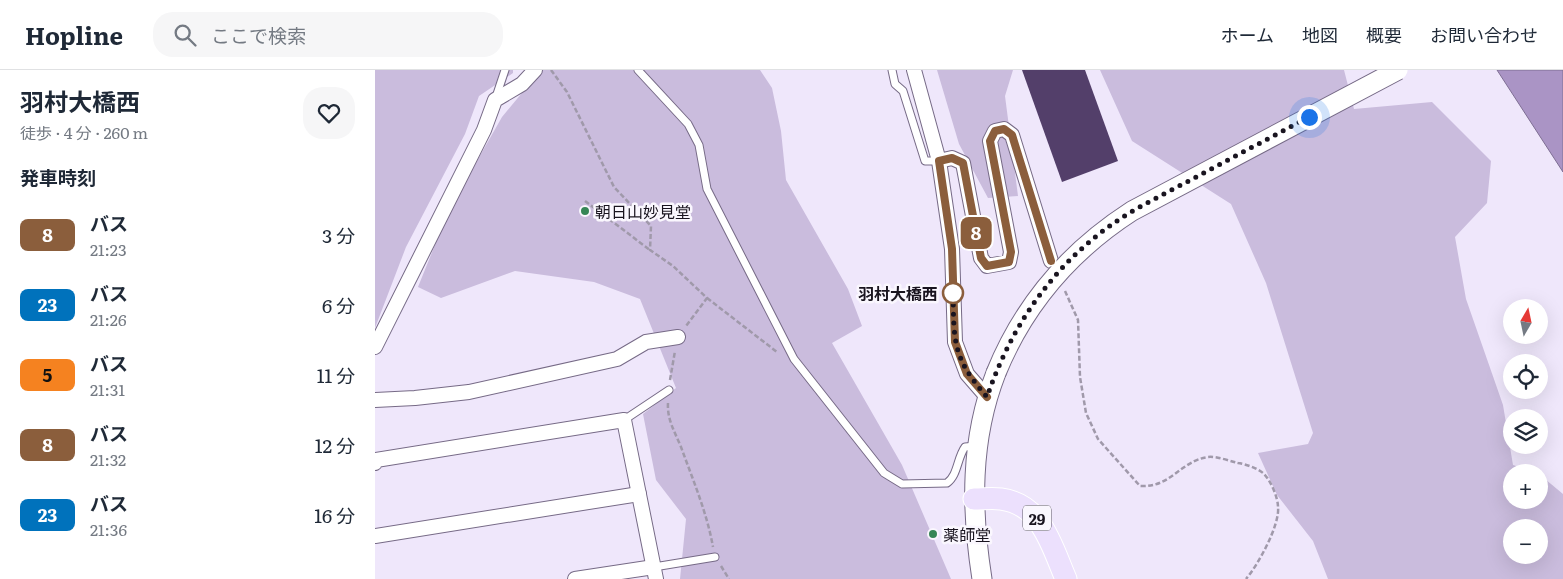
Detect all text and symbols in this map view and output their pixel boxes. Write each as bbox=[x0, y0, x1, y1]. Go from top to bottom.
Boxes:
search box bbox=[153, 12, 503, 57]
text: Hopline bbox=[25, 17, 123, 52]
icon: search bbox=[171, 21, 199, 49]
text: ここで検索 bbox=[211, 21, 306, 49]
text: ホーム bbox=[1221, 21, 1274, 48]
text: 地図 bbox=[1302, 21, 1338, 48]
text: 概要 bbox=[1366, 21, 1402, 48]
text: お問い合わせ bbox=[1430, 21, 1538, 48]
text: 羽村大橋西 bbox=[20, 83, 140, 118]
button: heart bbox=[303, 87, 355, 139]
your location bbox=[1297, 105, 1322, 130]
text: 徒歩 · 4 分 · 260 m bbox=[20, 120, 148, 144]
text: 発車時刻 bbox=[20, 163, 96, 191]
place label: 朝日山妙見堂 bbox=[595, 199, 691, 223]
marker: 朝日山妙見堂 bbox=[579, 205, 591, 217]
text: バス bbox=[90, 209, 128, 237]
line badge: 8 bbox=[960, 217, 992, 249]
text: 8 bbox=[971, 219, 981, 246]
text: 8 bbox=[42, 221, 53, 248]
text: 3 分 bbox=[322, 221, 355, 249]
text: 21:23 bbox=[90, 237, 127, 261]
text: バス bbox=[90, 279, 128, 307]
place label: 羽村大橋西 bbox=[858, 281, 938, 305]
marker: 羽村大橋西 bbox=[942, 282, 964, 304]
text: 23 bbox=[38, 291, 57, 318]
text: 6 分 bbox=[322, 291, 355, 319]
north arrow bbox=[1503, 299, 1547, 344]
map controls bbox=[1503, 299, 1548, 564]
text: 21:26 bbox=[90, 307, 127, 331]
text: バス bbox=[90, 349, 128, 377]
button: locate bbox=[1503, 354, 1548, 399]
text: 5 bbox=[43, 361, 52, 388]
text: 11 分 bbox=[317, 361, 355, 389]
text: 21:31 bbox=[90, 377, 125, 401]
button: layers bbox=[1503, 409, 1548, 454]
text: バス bbox=[90, 419, 128, 447]
text: 8 bbox=[42, 431, 53, 458]
text: 12 分 bbox=[315, 431, 355, 459]
text: 21:32 bbox=[90, 447, 126, 471]
button: + bbox=[1503, 464, 1548, 509]
text: バス bbox=[90, 489, 128, 517]
text: 23 bbox=[38, 501, 57, 528]
text: 16 分 bbox=[314, 501, 355, 529]
road number: 29 bbox=[1023, 506, 1051, 530]
text: 21:36 bbox=[90, 517, 127, 541]
button: − bbox=[1503, 519, 1548, 564]
place label: 薬師堂 bbox=[943, 522, 991, 546]
marker: 薬師堂 bbox=[927, 528, 939, 540]

